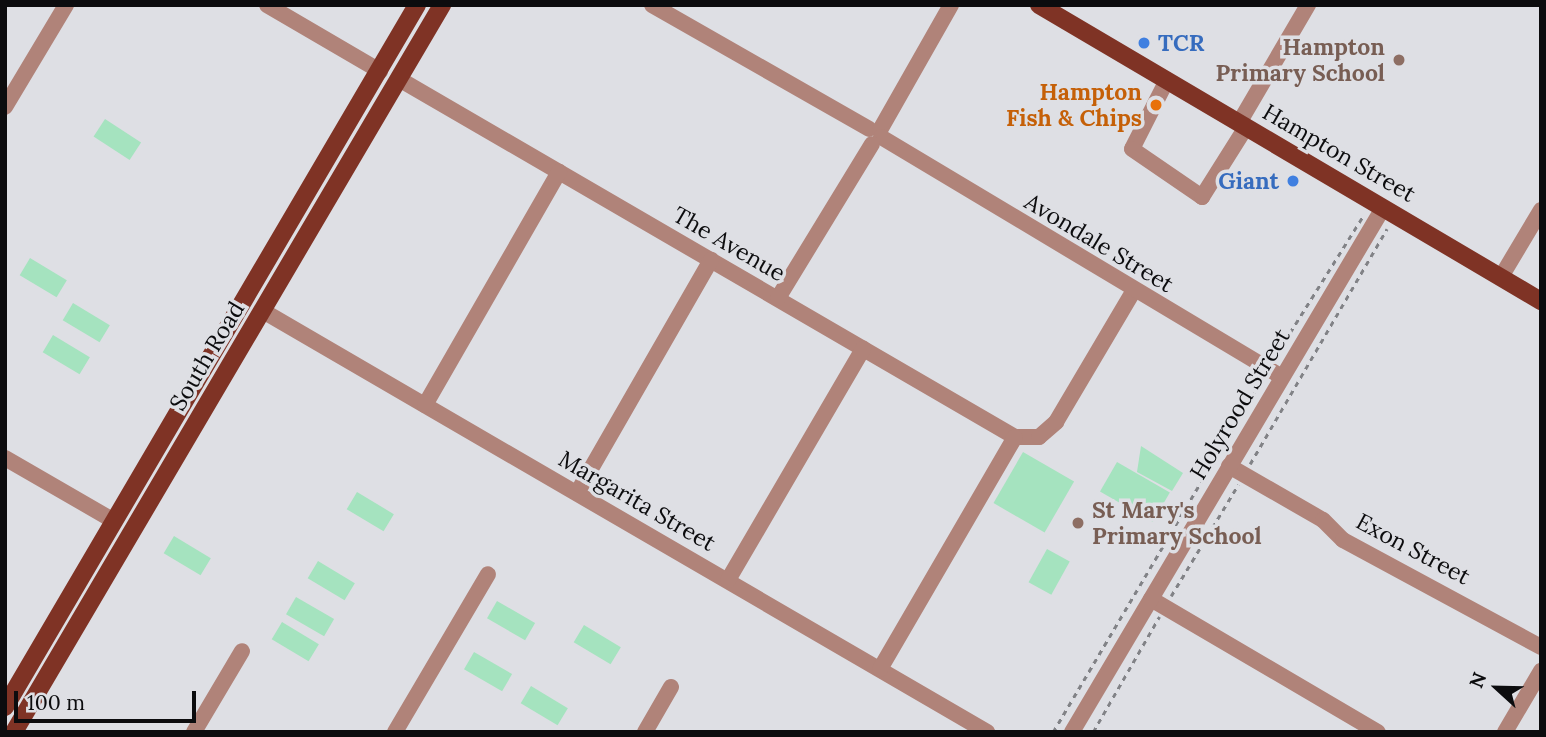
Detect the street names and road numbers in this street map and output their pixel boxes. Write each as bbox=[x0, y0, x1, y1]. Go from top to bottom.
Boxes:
street label: Hampton Street bbox=[1258, 98, 1420, 208]
street label: Avondale Street bbox=[1020, 188, 1178, 298]
street label: The Avenue bbox=[668, 201, 790, 287]
street label: South Road bbox=[164, 296, 250, 416]
street label: Holyrood Street bbox=[1184, 324, 1296, 484]
street label: Margarita Street bbox=[554, 445, 720, 557]
street label: Exon Street bbox=[1351, 507, 1475, 591]

